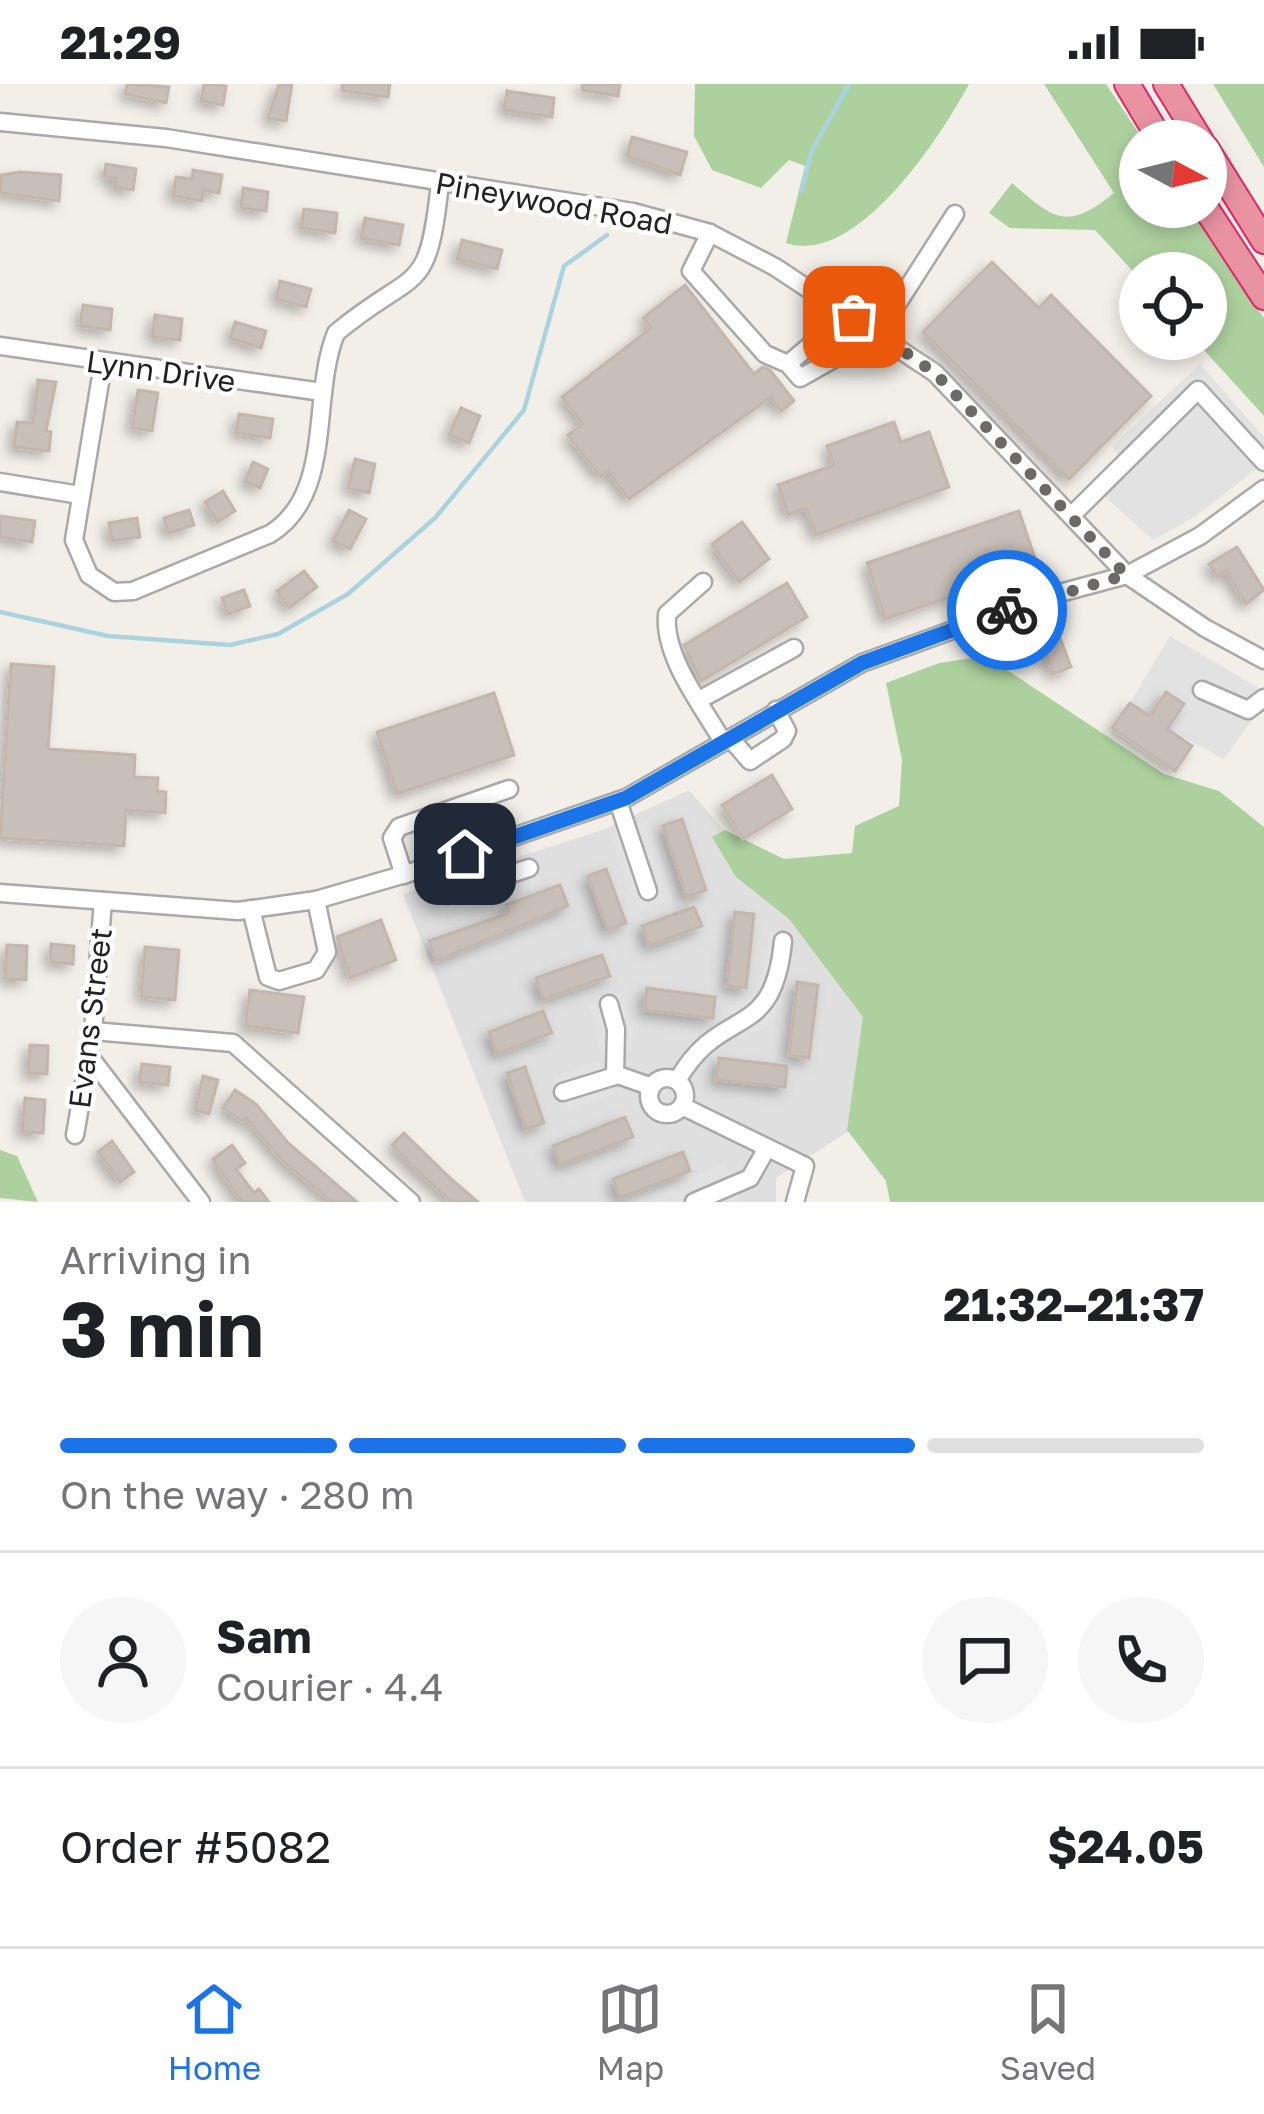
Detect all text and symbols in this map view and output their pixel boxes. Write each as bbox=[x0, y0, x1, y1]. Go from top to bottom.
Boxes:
text: 21:29 bbox=[60, 15, 181, 69]
north arrow bbox=[1119, 120, 1227, 228]
map controls bbox=[1119, 120, 1227, 360]
street label: Pineywood Road bbox=[433, 164, 675, 242]
button: locate bbox=[1119, 252, 1227, 360]
pin bbox=[803, 266, 905, 368]
icon: bag bbox=[821, 284, 887, 350]
street label: Lynn Drive bbox=[84, 343, 238, 399]
courier bbox=[947, 550, 1067, 670]
icon: bike bbox=[974, 577, 1040, 643]
pin bbox=[414, 803, 516, 905]
icon: home bbox=[432, 821, 498, 887]
street label: Evans Street bbox=[61, 926, 119, 1110]
text: Arriving in bbox=[60, 1236, 251, 1283]
text: 21:32–21:37 bbox=[943, 1277, 1204, 1331]
text: 3 min bbox=[60, 1281, 264, 1374]
text: On the way · 280 m bbox=[60, 1471, 415, 1518]
button: person bbox=[60, 1597, 186, 1723]
button: chat bbox=[922, 1597, 1048, 1723]
button: phone bbox=[1078, 1597, 1204, 1723]
text: Sam bbox=[216, 1609, 312, 1663]
text: Courier · 4.4 bbox=[216, 1663, 444, 1710]
text: Order #5082 bbox=[60, 1819, 331, 1873]
text: $24.05 bbox=[1047, 1819, 1204, 1873]
tab: Home bbox=[168, 1976, 261, 2087]
tab: Map bbox=[597, 1976, 664, 2087]
tab: Saved bbox=[1000, 1976, 1096, 2087]

